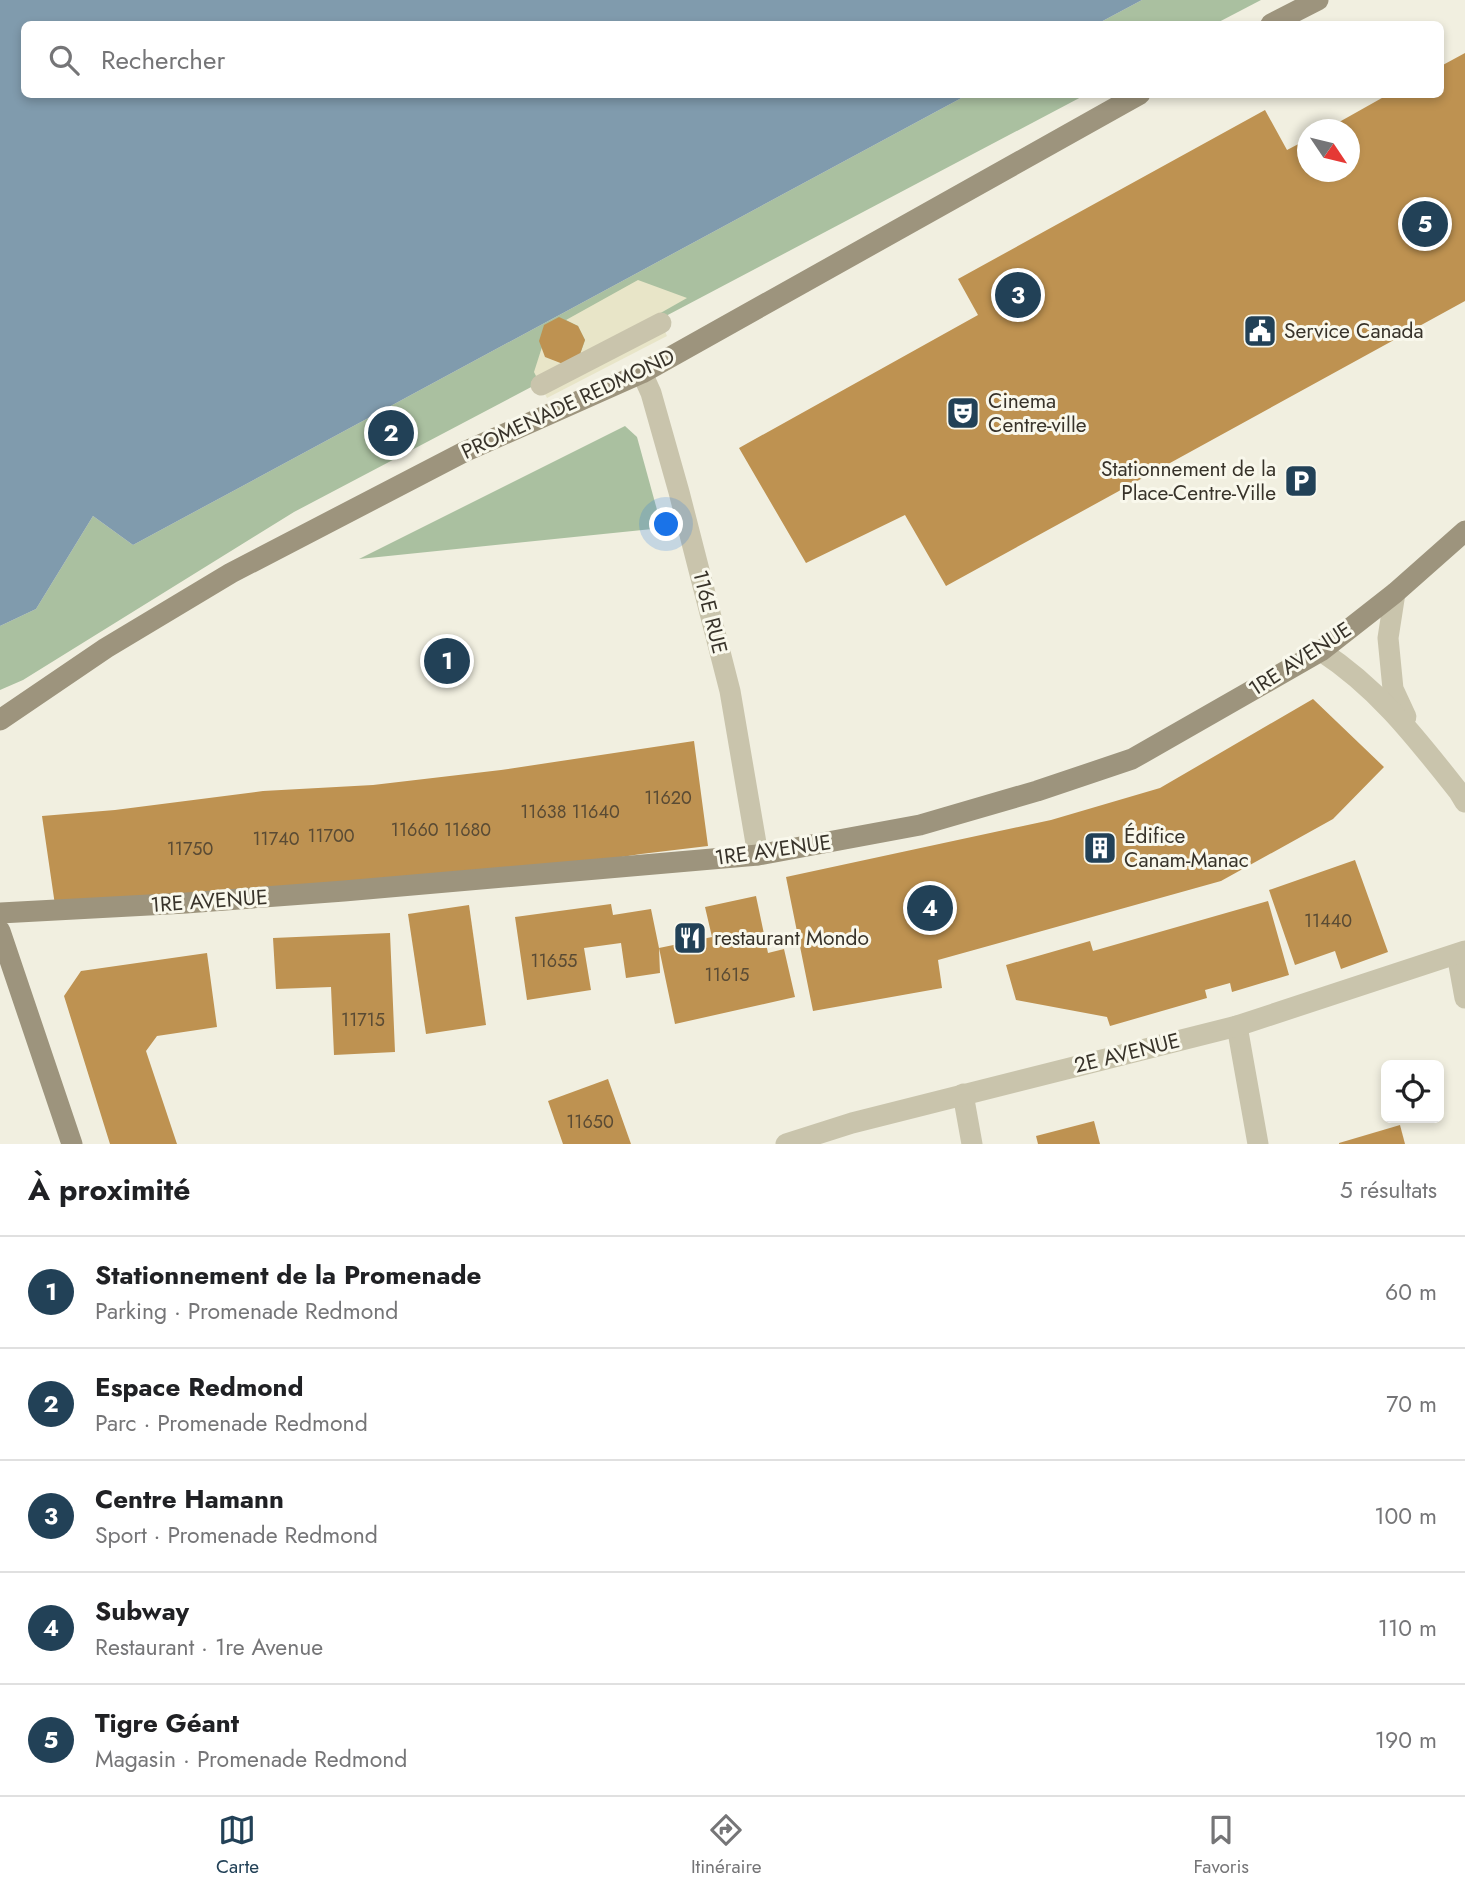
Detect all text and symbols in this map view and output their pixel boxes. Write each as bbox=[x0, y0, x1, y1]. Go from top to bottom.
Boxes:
search box bbox=[21, 21, 1444, 98]
icon: search bbox=[45, 41, 83, 79]
text: Rechercher bbox=[101, 41, 225, 79]
north arrow bbox=[1297, 119, 1360, 182]
pin: 5 bbox=[1402, 198, 1448, 250]
pin: 3 bbox=[995, 269, 1041, 321]
public building icon: Service Canada bbox=[1241, 312, 1279, 350]
place label: Service Canada bbox=[1284, 316, 1424, 346]
street label: PROMENADE REDMOND bbox=[456, 341, 680, 467]
place label: Cinema Centre-ville bbox=[988, 386, 1087, 440]
theatre icon: Cinema Centre-ville bbox=[944, 394, 982, 432]
pin: 2 bbox=[368, 407, 414, 459]
place label: Stationnement de la Place-Centre-Ville bbox=[1101, 454, 1276, 508]
parking icon: Stationnement de la Place-Centre-Ville bbox=[1282, 462, 1320, 500]
your location bbox=[649, 507, 683, 541]
street label: 116E RUE bbox=[685, 567, 735, 657]
street label: 1RE AVENUE bbox=[1243, 615, 1357, 703]
pin: 1 bbox=[424, 635, 470, 687]
house number: 11620 bbox=[644, 785, 692, 811]
house number: 11638 11640 bbox=[520, 799, 620, 825]
house number: 11660 11680 bbox=[391, 817, 491, 843]
place label: Édifice Canam-Manac bbox=[1124, 821, 1249, 875]
house number: 11700 bbox=[307, 823, 355, 849]
house number: 11740 bbox=[253, 826, 300, 852]
street label: 1RE AVENUE bbox=[713, 827, 833, 873]
building icon: Édifice Canam-Manac bbox=[1081, 829, 1119, 867]
house number: 11750 bbox=[167, 836, 213, 862]
street label: 1RE AVENUE bbox=[149, 882, 269, 920]
pin: 4 bbox=[907, 882, 953, 934]
house number: 11440 bbox=[1304, 908, 1352, 934]
restaurant icon: restaurant Mondo bbox=[671, 919, 709, 957]
place label: restaurant Mondo bbox=[714, 923, 869, 953]
house number: 11655 bbox=[531, 948, 577, 974]
house number: 11615 bbox=[705, 962, 749, 988]
house number: 11715 bbox=[341, 1007, 385, 1033]
street label: 2E AVENUE bbox=[1071, 1025, 1183, 1081]
map controls bbox=[1381, 1060, 1444, 1123]
button: locate bbox=[1381, 1060, 1444, 1123]
house number: 11650 bbox=[566, 1109, 614, 1135]
text: À proximité bbox=[28, 1168, 191, 1211]
text: 5 résultats bbox=[1340, 1173, 1437, 1207]
text: Stationnement de la Promenade bbox=[95, 1256, 481, 1294]
text: 1 bbox=[45, 1275, 57, 1309]
text: 60 m bbox=[1385, 1275, 1437, 1309]
text: Parking · Promenade Redmond bbox=[95, 1294, 398, 1328]
text: Espace Redmond bbox=[95, 1368, 304, 1406]
text: 2 bbox=[43, 1387, 59, 1421]
text: 70 m bbox=[1386, 1387, 1437, 1421]
text: Parc · Promenade Redmond bbox=[95, 1406, 368, 1440]
text: Centre Hamann bbox=[95, 1480, 284, 1518]
text: 3 bbox=[44, 1499, 58, 1533]
text: 100 m bbox=[1374, 1499, 1437, 1533]
text: Sport · Promenade Redmond bbox=[95, 1518, 378, 1552]
text: Subway bbox=[95, 1592, 189, 1630]
text: 4 bbox=[43, 1611, 59, 1645]
text: 110 m bbox=[1378, 1611, 1437, 1645]
text: Restaurant · 1re Avenue bbox=[95, 1630, 323, 1664]
text: Tigre Géant bbox=[95, 1704, 239, 1742]
text: 5 bbox=[44, 1723, 58, 1757]
text: 190 m bbox=[1375, 1723, 1437, 1757]
text: Magasin · Promenade Redmond bbox=[95, 1742, 407, 1776]
tab: Carte bbox=[216, 1811, 259, 1880]
tab: Itinéraire bbox=[691, 1811, 761, 1880]
tab: Favoris bbox=[1193, 1811, 1249, 1880]

